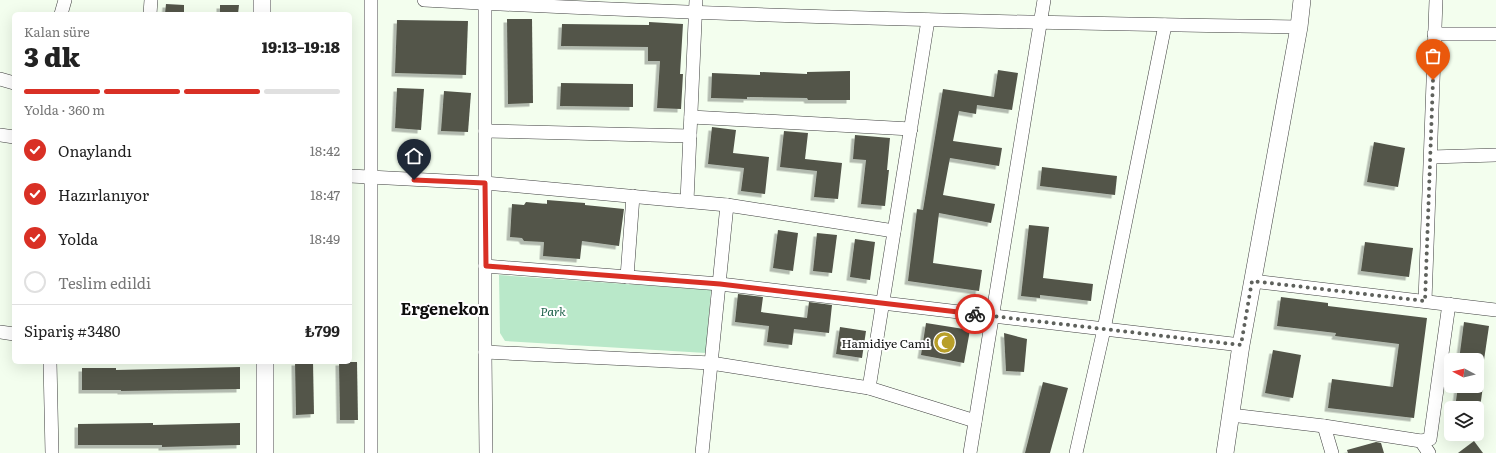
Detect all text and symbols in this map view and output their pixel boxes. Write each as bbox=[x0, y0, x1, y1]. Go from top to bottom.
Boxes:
text: Kalan süre bbox=[24, 22, 90, 41]
text: 19:13–19:18 bbox=[262, 35, 340, 58]
text: 3 dk bbox=[24, 36, 80, 75]
pin bbox=[1416, 39, 1450, 80]
icon: bag bbox=[1422, 45, 1444, 67]
text: Yolda · 360 m bbox=[24, 100, 105, 119]
icon: check bbox=[24, 139, 46, 161]
text: Onaylandı bbox=[58, 139, 132, 162]
pin bbox=[397, 139, 431, 180]
text: 18:42 bbox=[310, 141, 340, 160]
icon: home bbox=[403, 145, 425, 167]
icon: check bbox=[24, 183, 46, 205]
text: Hazırlanıyor bbox=[58, 183, 149, 206]
text: 18:47 bbox=[310, 185, 340, 204]
icon: check bbox=[24, 227, 46, 249]
text: Yolda bbox=[58, 227, 98, 250]
text: 18:49 bbox=[310, 229, 340, 248]
text: Teslim edildi bbox=[58, 271, 151, 294]
courier bbox=[955, 294, 995, 334]
district label: Ergenekon bbox=[401, 296, 489, 320]
park label: Park bbox=[540, 302, 566, 320]
icon: bike bbox=[964, 303, 986, 325]
text: Sipariş #3480 bbox=[24, 319, 120, 342]
text: ₺799 bbox=[305, 319, 340, 342]
mosque icon: Hamidiye Cami bbox=[932, 330, 958, 356]
place label: Hamidiye Cami bbox=[841, 334, 930, 352]
north arrow bbox=[1444, 353, 1484, 393]
map controls bbox=[1444, 353, 1484, 441]
button: layers bbox=[1444, 401, 1484, 441]

